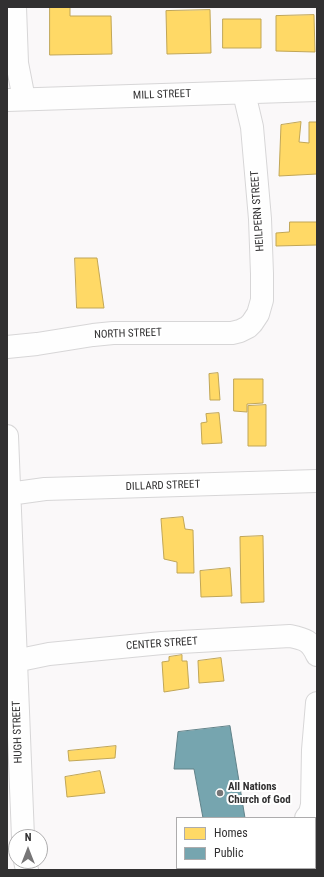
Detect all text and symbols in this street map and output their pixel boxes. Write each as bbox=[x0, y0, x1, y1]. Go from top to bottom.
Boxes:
street label: MILL STREET bbox=[133, 87, 191, 103]
street label: HEILPERN STREET bbox=[249, 170, 267, 252]
street label: NORTH STREET bbox=[94, 326, 162, 342]
street label: DILLARD STREET bbox=[125, 478, 201, 494]
street label: CENTER STREET bbox=[126, 635, 198, 653]
street label: HUGH STREET bbox=[10, 700, 26, 764]
place label: All Nations Church of God bbox=[228, 780, 291, 806]
marker: All Nations Church of God bbox=[215, 788, 225, 798]
legend bbox=[176, 817, 316, 869]
text: Homes bbox=[214, 826, 248, 840]
north arrow bbox=[8, 829, 48, 869]
text: N bbox=[25, 831, 31, 844]
text: Public bbox=[214, 846, 243, 860]

